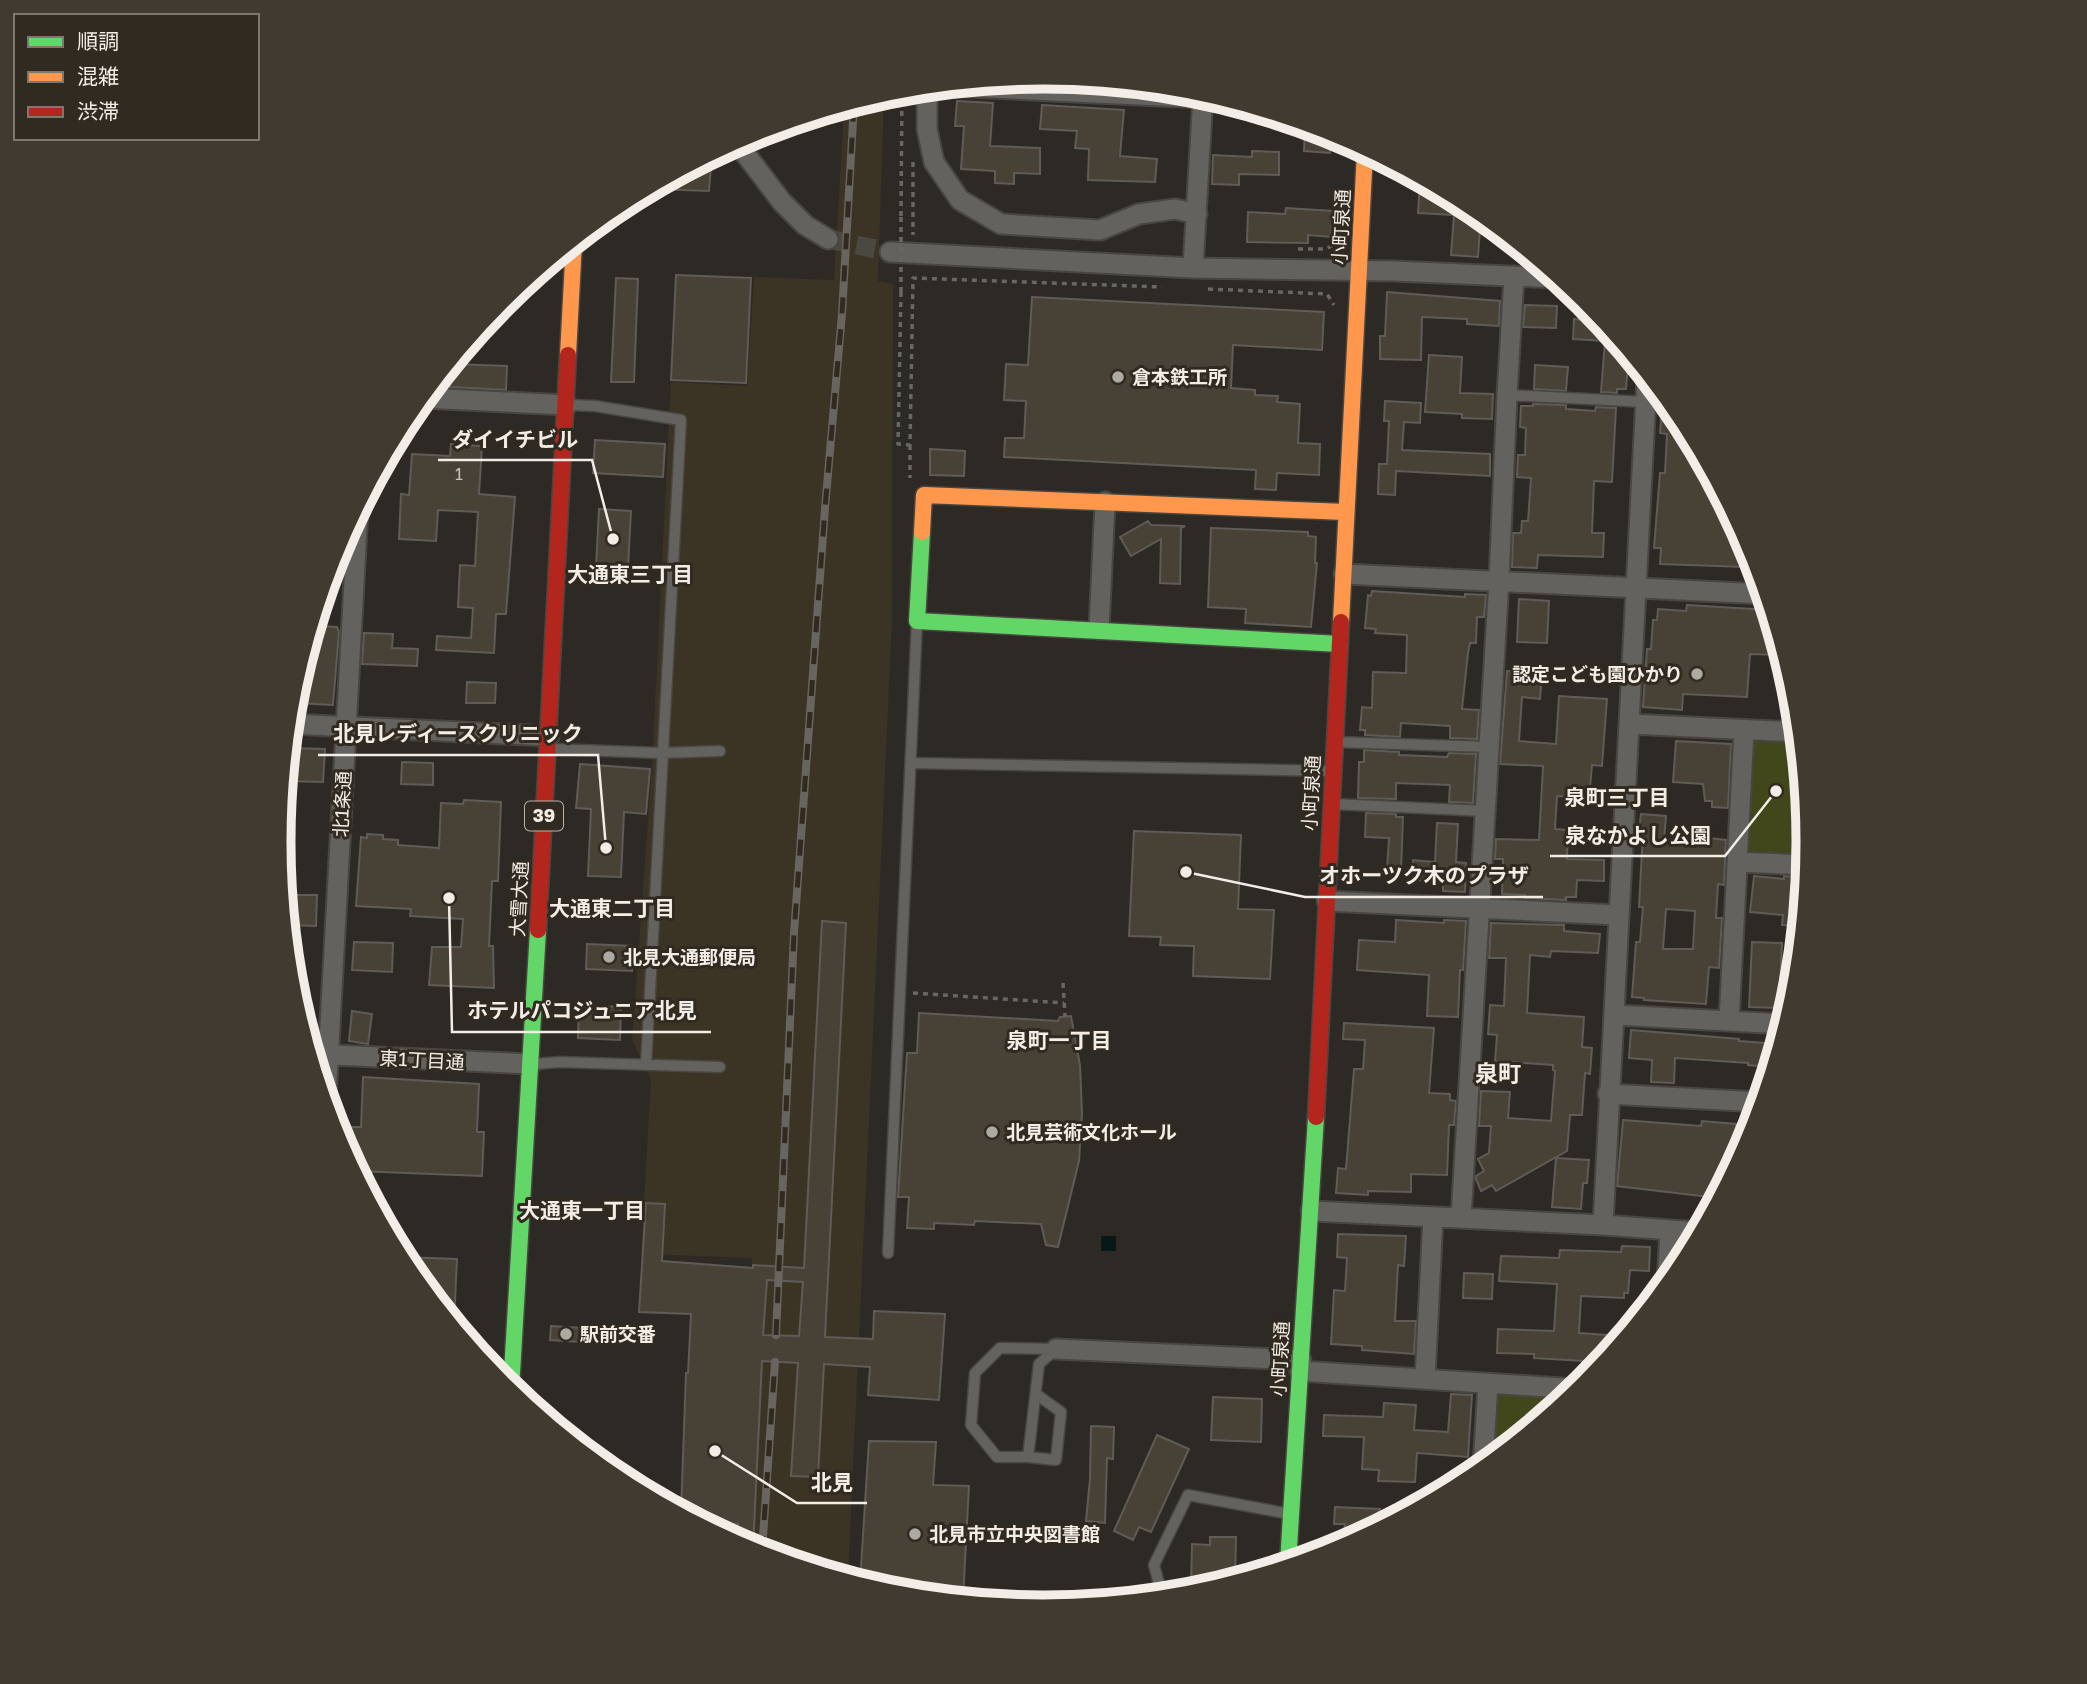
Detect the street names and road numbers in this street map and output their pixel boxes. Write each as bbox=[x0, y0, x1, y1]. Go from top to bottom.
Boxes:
street label: 小町泉通 bbox=[1327, 188, 1354, 266]
street label: 小町泉通 bbox=[1297, 754, 1324, 832]
street label: 北1条通 bbox=[328, 770, 355, 838]
road number: 39 bbox=[525, 802, 563, 830]
street label: 大雪大通 bbox=[505, 860, 532, 938]
street label: 東1丁目通 bbox=[379, 1046, 465, 1073]
street label: 小町泉通 bbox=[1266, 1320, 1293, 1398]

